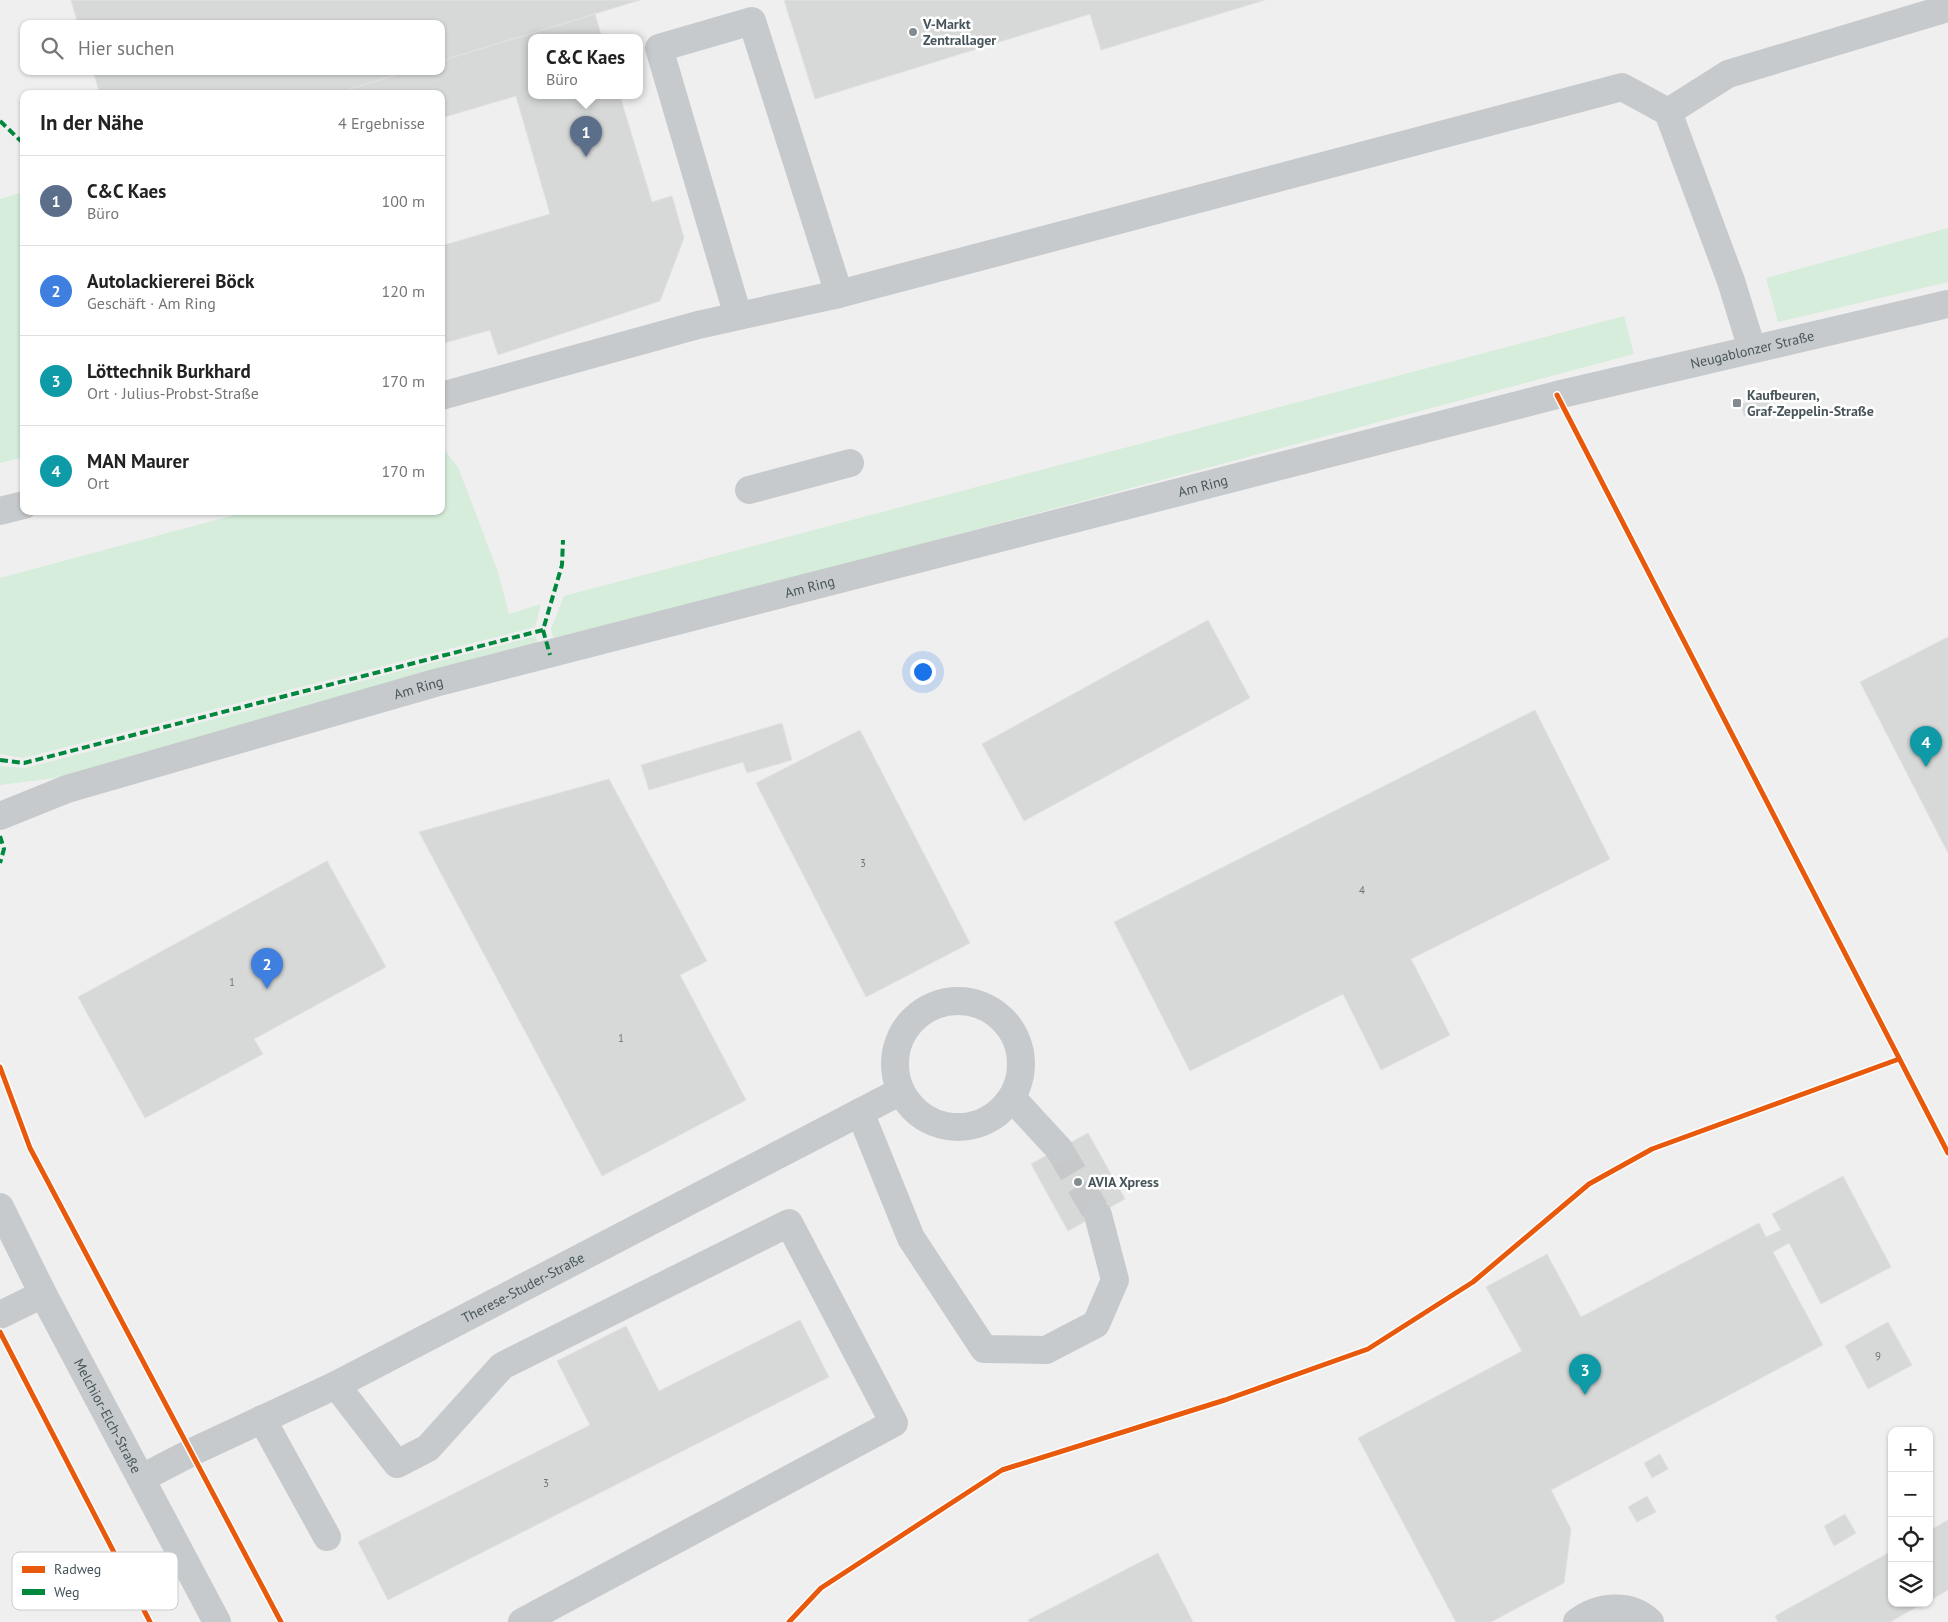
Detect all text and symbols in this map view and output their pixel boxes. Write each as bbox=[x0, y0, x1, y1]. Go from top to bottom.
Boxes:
place label: V-Markt Zentrallager bbox=[922, 15, 996, 49]
search box bbox=[20, 20, 445, 75]
marker: V-Markt Zentrallager bbox=[907, 26, 919, 38]
icon: search bbox=[38, 34, 66, 62]
popup bbox=[528, 34, 643, 99]
text: Hier suchen bbox=[78, 36, 174, 60]
text: C&C Kaes bbox=[546, 45, 625, 69]
text: Büro bbox=[546, 69, 578, 89]
text: In der Nähe bbox=[40, 109, 144, 136]
text: 4 Ergebnisse bbox=[338, 113, 425, 133]
pin: 1 bbox=[570, 116, 602, 157]
text: C&C Kaes bbox=[87, 179, 166, 203]
text: 1 bbox=[51, 191, 61, 211]
text: 100 m bbox=[382, 191, 425, 211]
text: Büro bbox=[87, 203, 119, 223]
text: Autolackiererei Böck bbox=[87, 269, 254, 293]
text: 2 bbox=[51, 281, 61, 301]
text: 120 m bbox=[382, 281, 425, 301]
text: Geschäft · Am Ring bbox=[87, 293, 216, 313]
street label: Neugablonzer Straße bbox=[1689, 326, 1816, 373]
text: Löttechnik Burkhard bbox=[87, 359, 251, 383]
text: 3 bbox=[51, 371, 61, 391]
text: 170 m bbox=[382, 371, 425, 391]
text: Ort · Julius-Probst-Straße bbox=[87, 383, 259, 403]
place label: Kaufbeuren, Graf-Zeppelin-Straße bbox=[1747, 386, 1874, 420]
marker: Kaufbeuren, Graf-Zeppelin-Straße bbox=[1731, 397, 1743, 409]
text: MAN Maurer bbox=[87, 449, 189, 473]
text: 4 bbox=[51, 461, 61, 481]
text: 170 m bbox=[382, 461, 425, 481]
street label: Am Ring bbox=[1176, 471, 1230, 501]
text: Ort bbox=[87, 473, 109, 493]
street label: Am Ring bbox=[783, 572, 836, 602]
your location bbox=[910, 659, 936, 685]
street label: Am Ring bbox=[392, 672, 445, 703]
pin: 4 bbox=[1910, 726, 1942, 767]
house number: 3 bbox=[860, 856, 866, 870]
house number: 4 bbox=[1359, 883, 1365, 897]
pin: 2 bbox=[251, 948, 283, 989]
house number: 1 bbox=[229, 975, 235, 989]
house number: 1 bbox=[618, 1031, 624, 1045]
place label: AVIA Xpress bbox=[1088, 1173, 1159, 1191]
marker: AVIA Xpress bbox=[1072, 1176, 1084, 1188]
street label: Therese-Studer-Straße bbox=[458, 1248, 588, 1327]
house number: 9 bbox=[1875, 1349, 1881, 1363]
pin: 3 bbox=[1569, 1354, 1601, 1395]
street label: Melchior-Elch-Straße bbox=[70, 1355, 145, 1476]
map controls bbox=[1888, 1427, 1933, 1607]
button: + bbox=[1888, 1427, 1933, 1472]
button: − bbox=[1888, 1472, 1933, 1517]
house number: 3 bbox=[543, 1476, 549, 1490]
button: locate bbox=[1888, 1517, 1933, 1562]
legend bbox=[12, 1552, 178, 1610]
text: Radweg bbox=[54, 1560, 101, 1578]
button: layers bbox=[1888, 1562, 1933, 1607]
text: Weg bbox=[54, 1583, 79, 1601]

